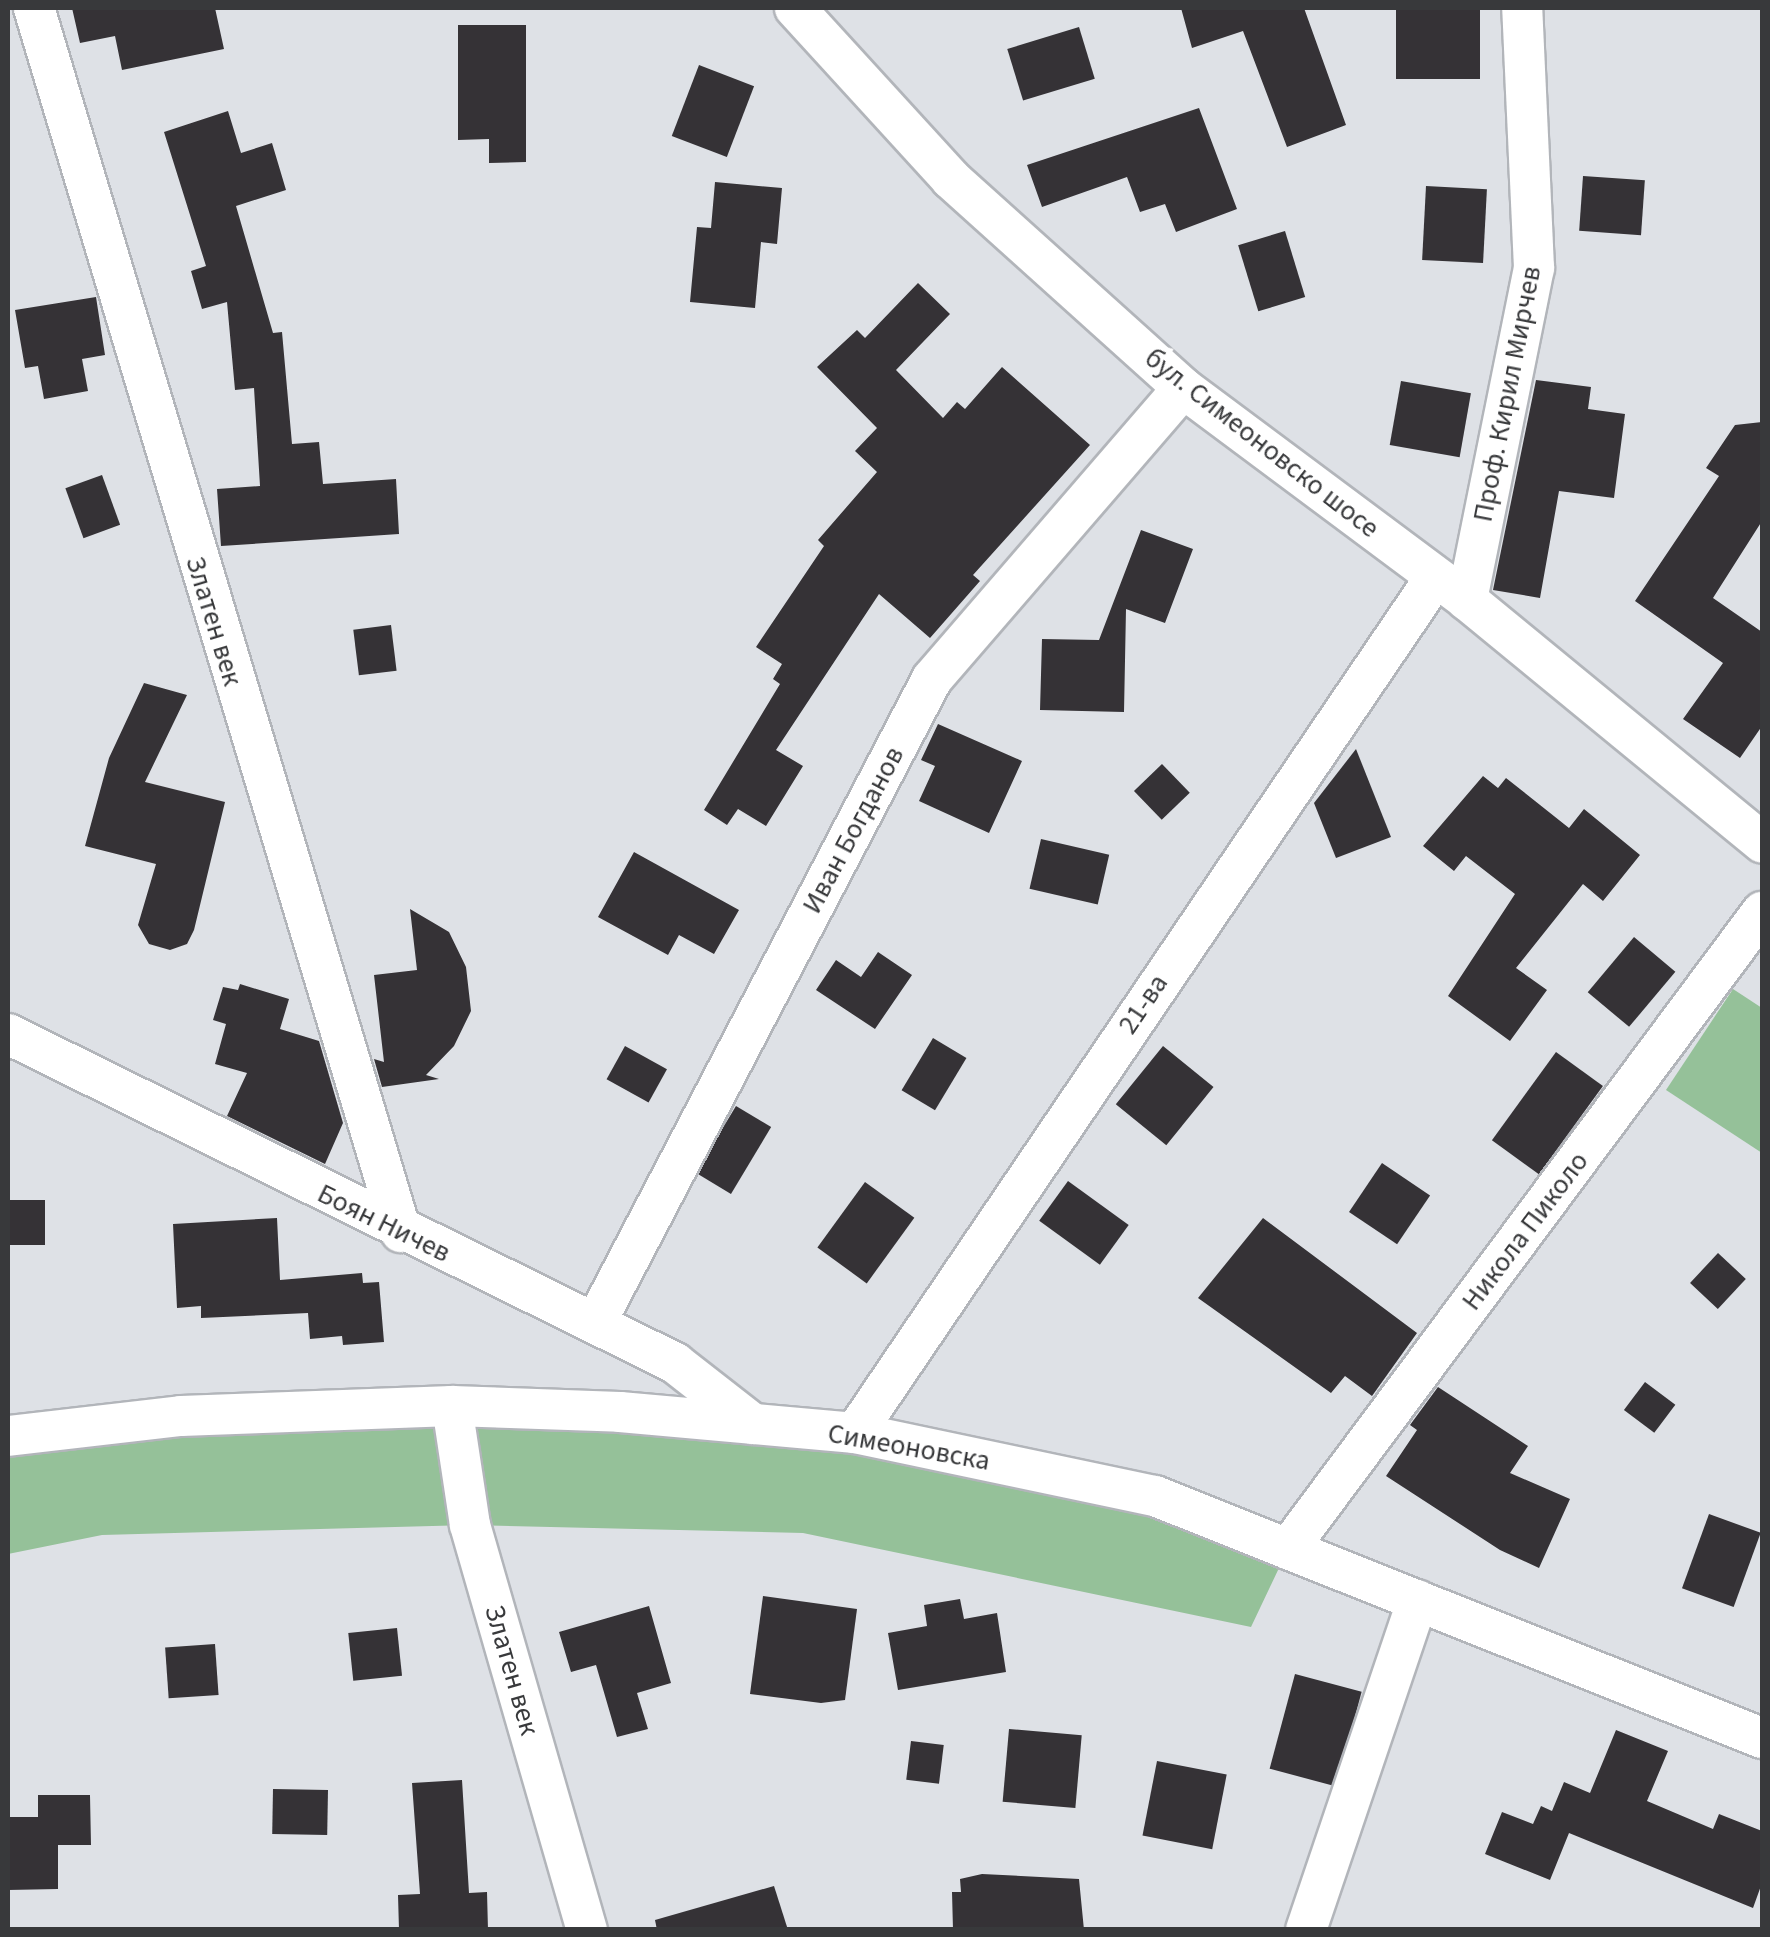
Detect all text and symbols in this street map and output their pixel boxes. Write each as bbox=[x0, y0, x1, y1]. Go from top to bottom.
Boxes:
street label: Проф. Кирил Мирчев bbox=[1466, 263, 1548, 525]
street label: бул. Симеоновско шосе bbox=[1138, 341, 1386, 545]
street label: Златен век bbox=[178, 552, 250, 690]
street label: Иван Богданов bbox=[795, 741, 911, 919]
street label: 21-ва bbox=[1111, 968, 1175, 1040]
street label: Никола Пиколо bbox=[1455, 1145, 1595, 1317]
street label: Боян Ничев bbox=[312, 1176, 456, 1270]
street label: Симеоновска bbox=[825, 1416, 993, 1478]
street label: Златен век bbox=[477, 1601, 547, 1739]

